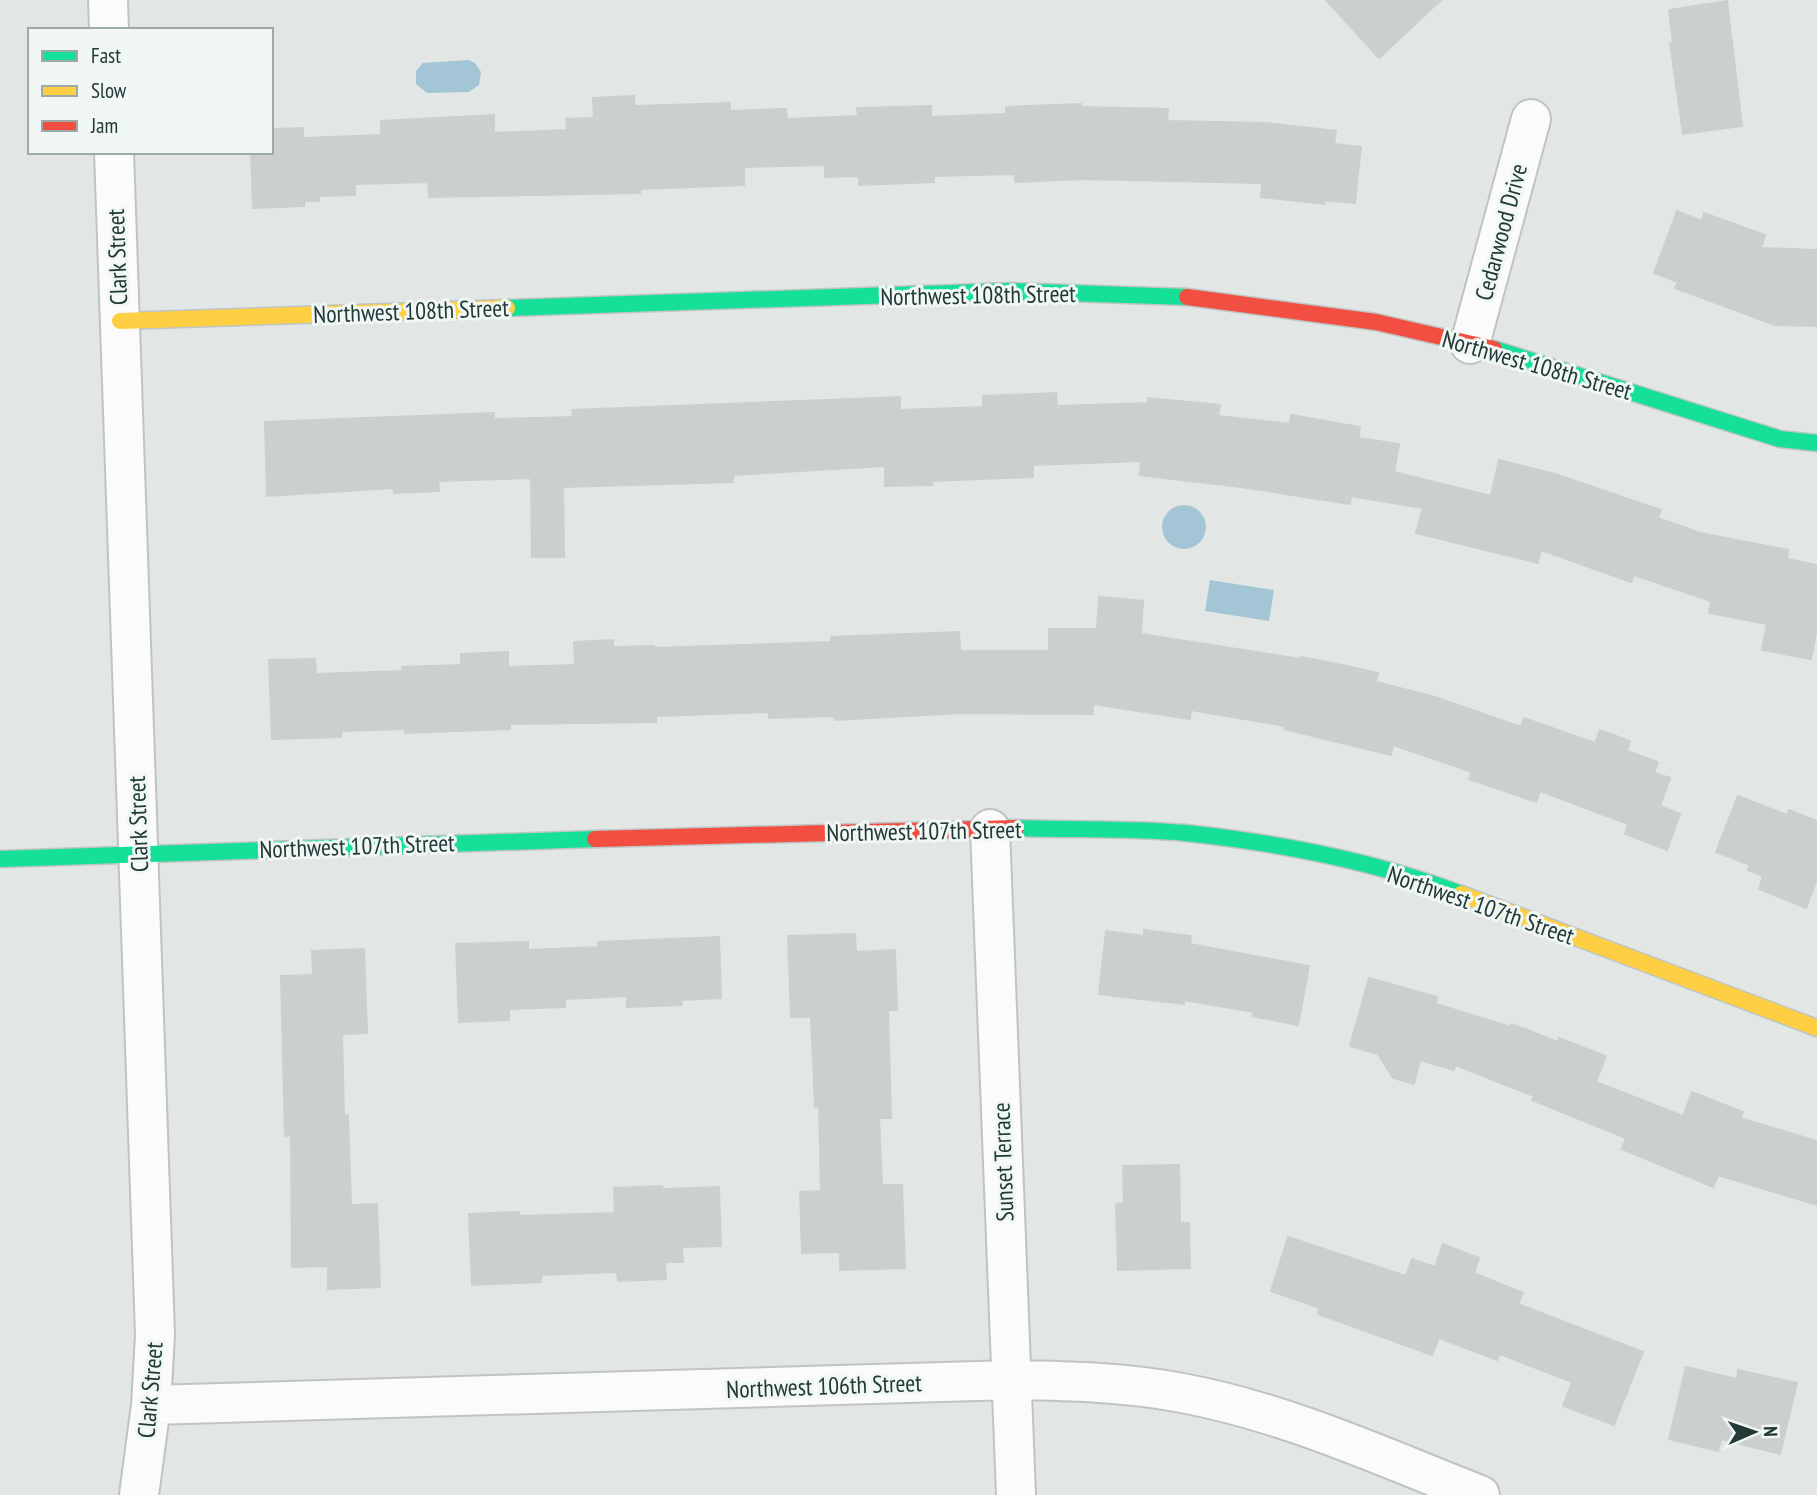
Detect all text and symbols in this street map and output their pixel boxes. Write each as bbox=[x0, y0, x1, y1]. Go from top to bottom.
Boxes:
legend bbox=[28, 28, 273, 154]
text: Fast bbox=[91, 42, 121, 69]
text: Slow bbox=[91, 77, 127, 104]
text: Jam bbox=[90, 112, 118, 139]
street label: Cedarwood Drive bbox=[1468, 160, 1534, 304]
street label: Clark Street bbox=[100, 208, 134, 306]
street label: Northwest 108th Street bbox=[880, 278, 1076, 312]
street label: Northwest 108th Street bbox=[313, 292, 510, 330]
street label: Northwest 108th Street bbox=[1439, 323, 1636, 407]
street label: Clark Street bbox=[121, 775, 155, 873]
street label: Northwest 107th Street bbox=[826, 814, 1022, 848]
street label: Northwest 107th Street bbox=[259, 827, 456, 865]
street label: Northwest 107th Street bbox=[1384, 859, 1579, 952]
street label: Sunset Terrace bbox=[985, 1102, 1021, 1222]
street label: Clark Street bbox=[130, 1340, 170, 1439]
street label: Northwest 106th Street bbox=[726, 1367, 923, 1405]
north arrow bbox=[1719, 1397, 1789, 1467]
text: N bbox=[1759, 1426, 1783, 1437]

